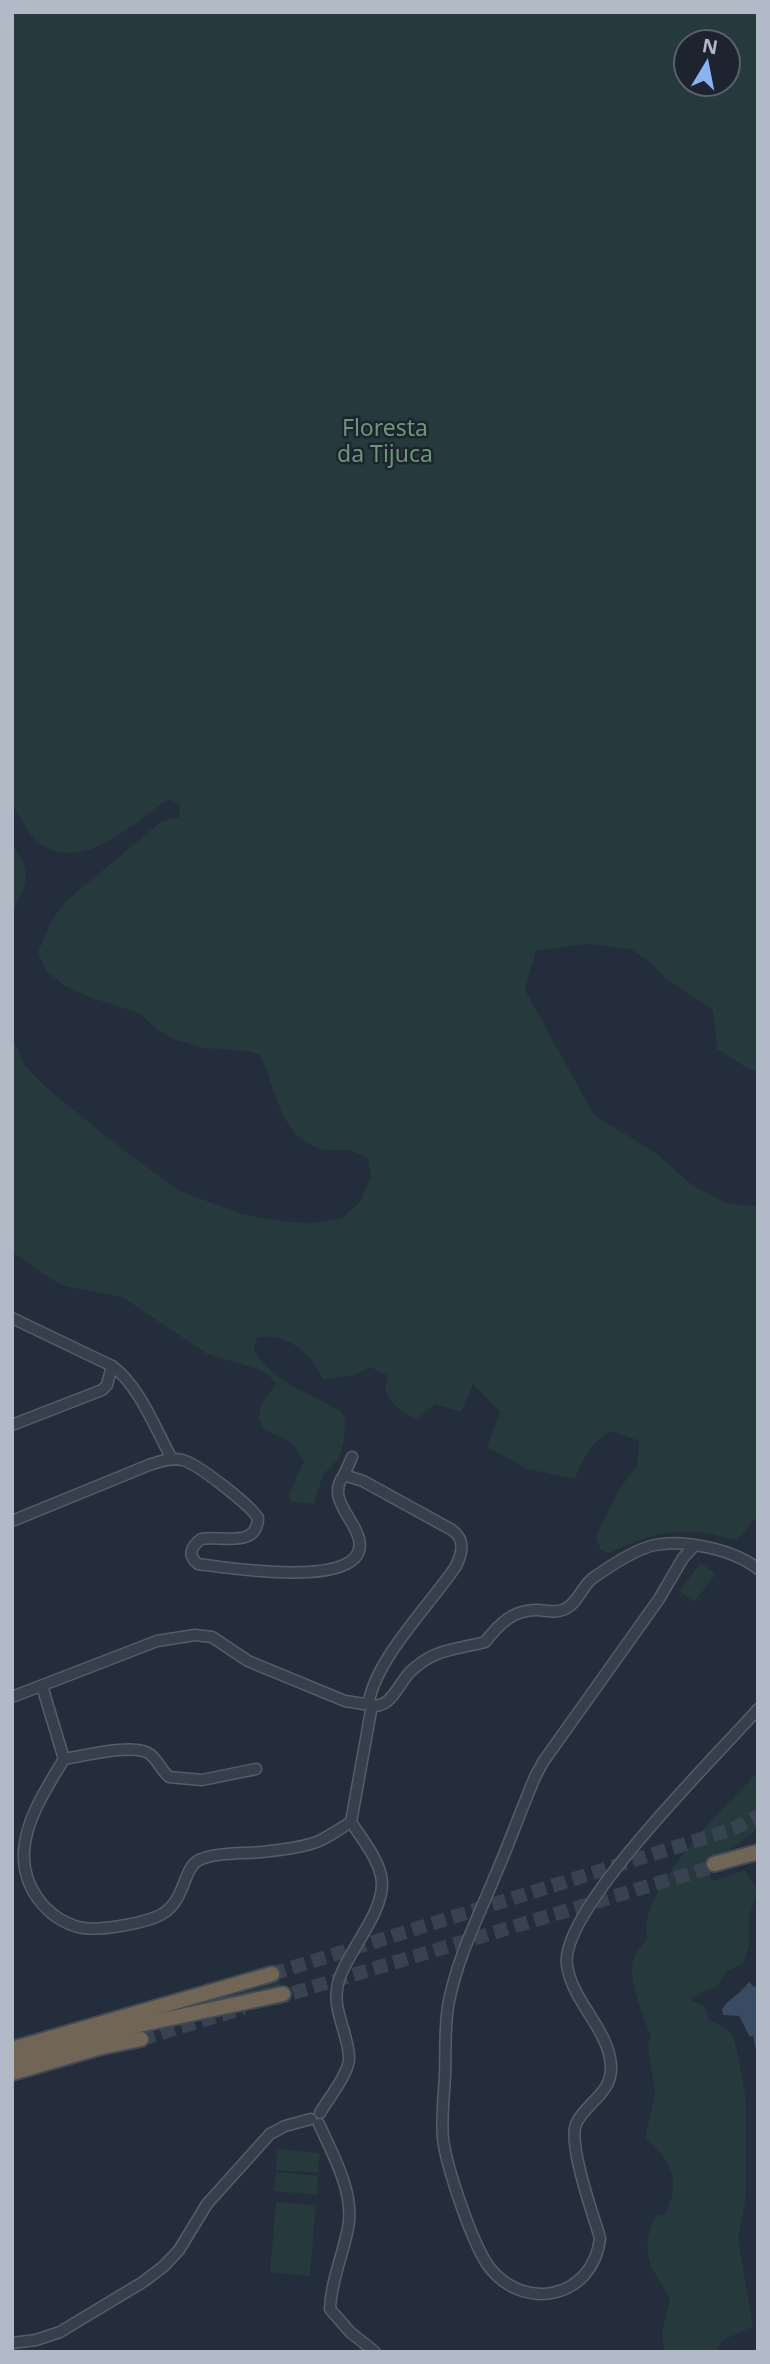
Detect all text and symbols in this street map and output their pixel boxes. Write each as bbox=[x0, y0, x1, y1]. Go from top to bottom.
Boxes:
north arrow bbox=[672, 28, 742, 98]
text: N bbox=[700, 32, 720, 60]
park label: Floresta da Tijuca bbox=[337, 411, 433, 469]

